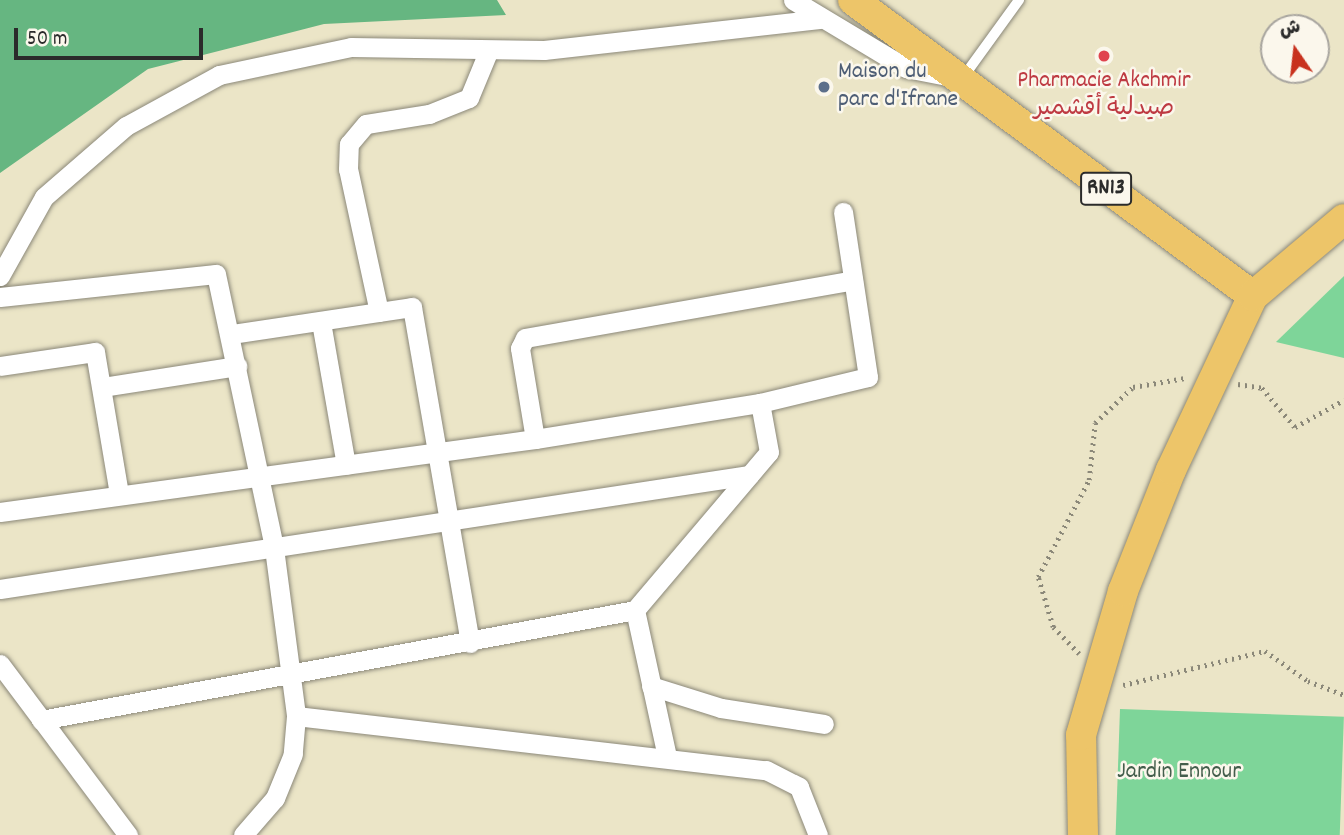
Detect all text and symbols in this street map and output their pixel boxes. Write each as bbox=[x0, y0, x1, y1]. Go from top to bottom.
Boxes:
scale bar bbox=[18, 14, 206, 58]
north arrow bbox=[1260, 14, 1330, 84]
text: ش bbox=[1277, 14, 1304, 46]
text: 50 m bbox=[27, 25, 67, 55]
marker: Pharmacie Akchmir صيدلية أقشمير bbox=[1096, 48, 1112, 64]
place label: Maison du parc d'Ifrane bbox=[838, 59, 958, 115]
place label: Pharmacie Akchmir صيدلية أقشمير bbox=[1017, 68, 1191, 124]
marker: Maison du parc d'Ifrane bbox=[816, 79, 832, 95]
road number: RN13 bbox=[1080, 170, 1132, 208]
park label: Jardin Ennour bbox=[1117, 759, 1241, 787]

